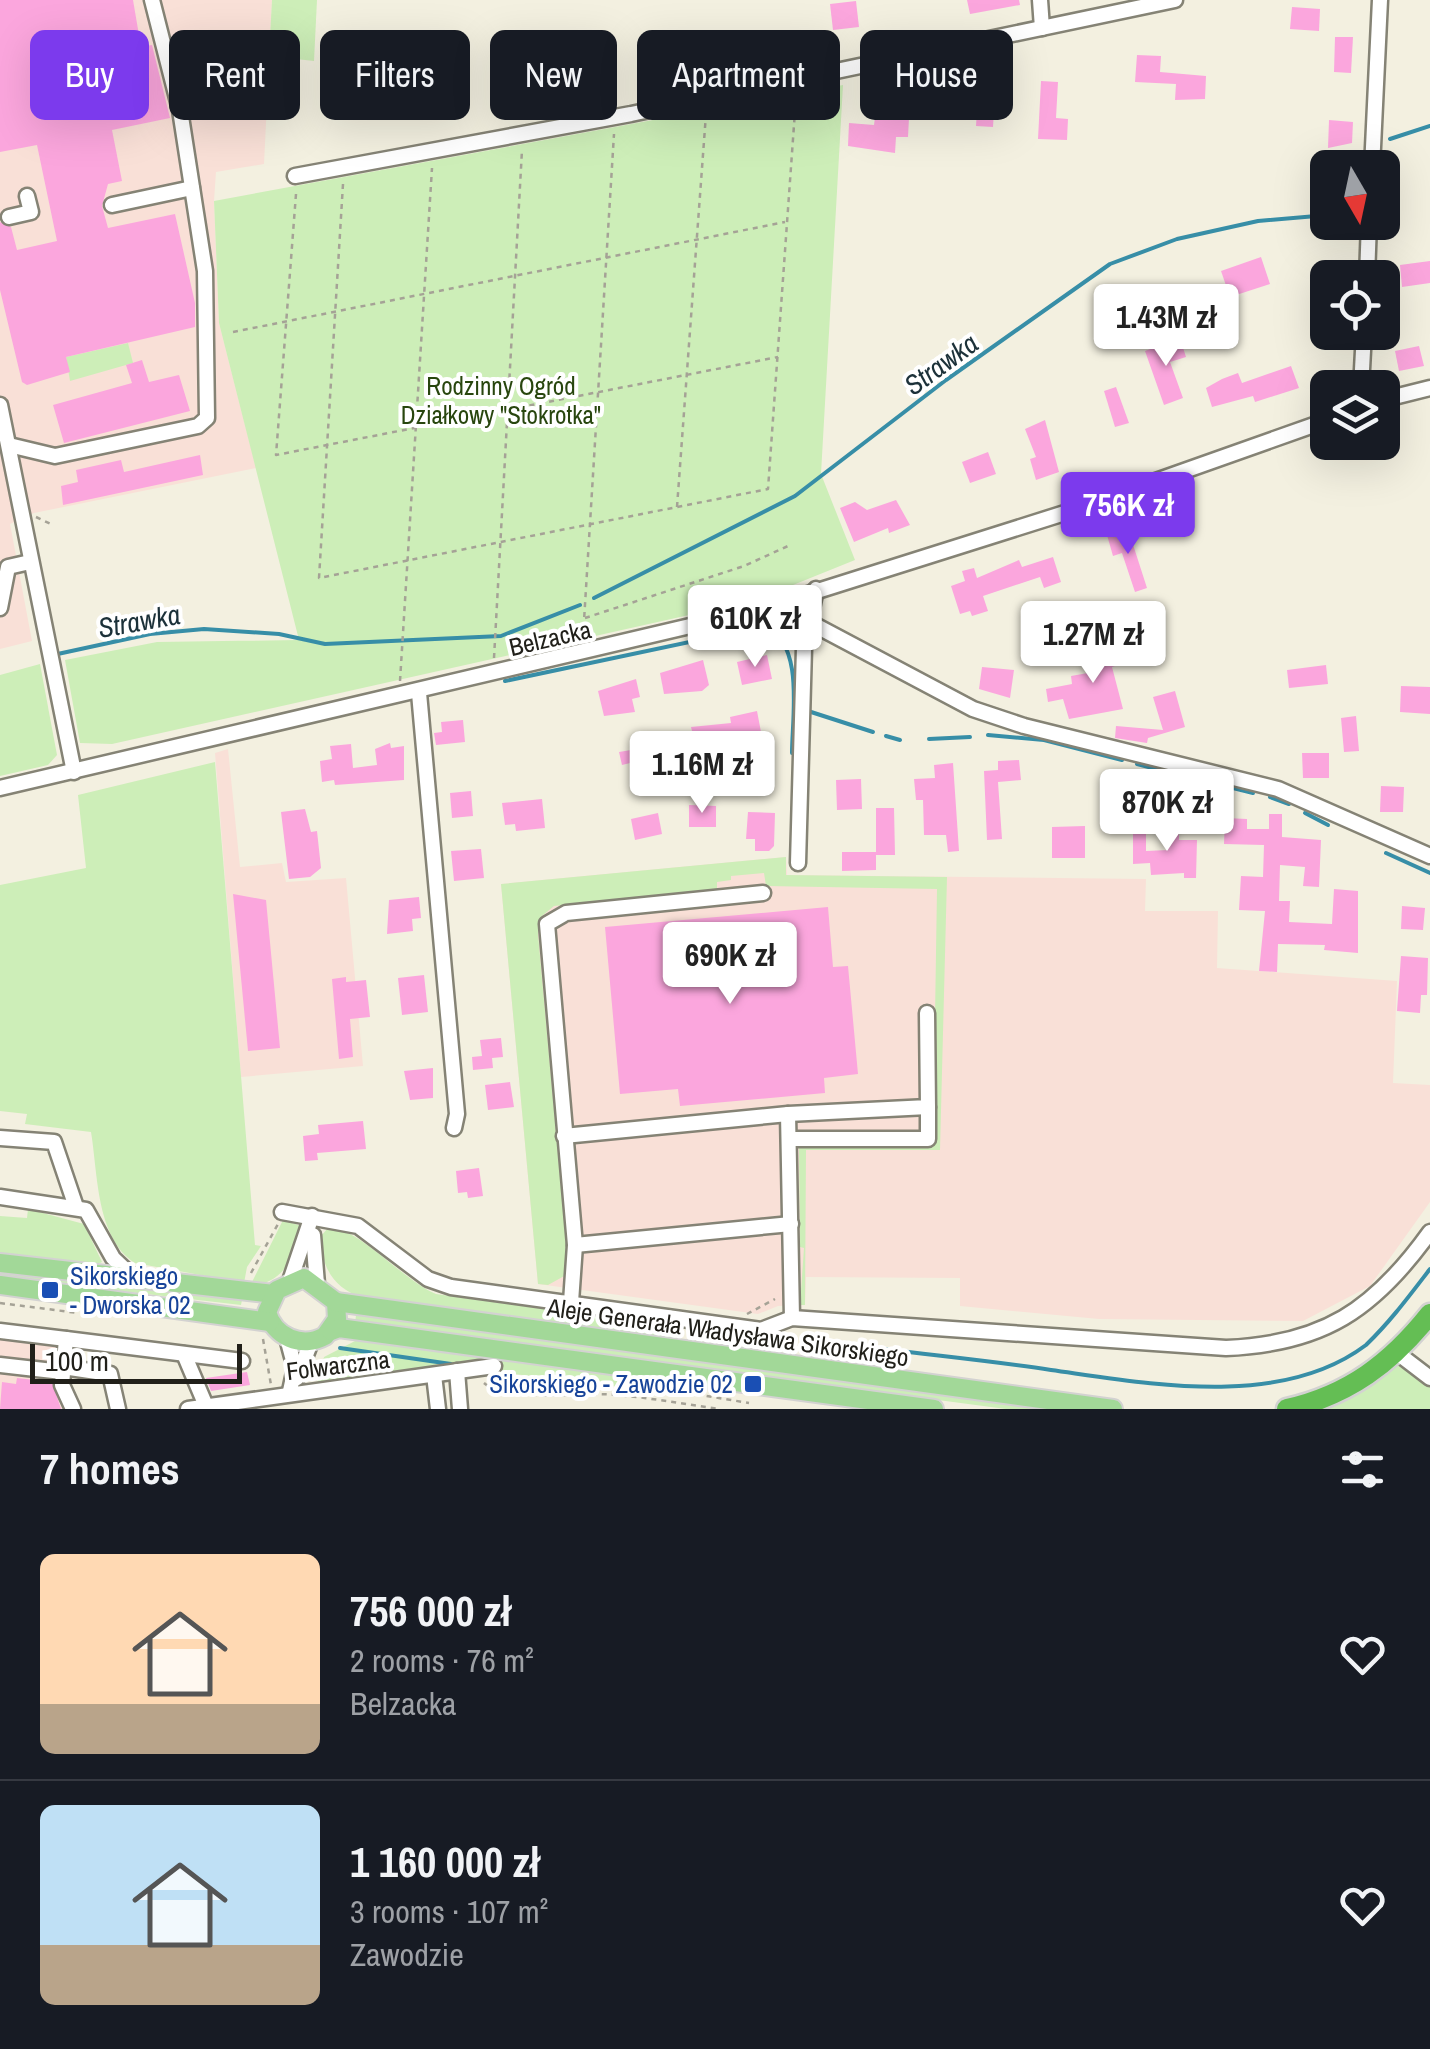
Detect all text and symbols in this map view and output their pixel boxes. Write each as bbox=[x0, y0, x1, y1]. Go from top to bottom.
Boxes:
chip: Buy bbox=[30, 30, 149, 120]
chip: Rent bbox=[169, 30, 300, 120]
chip: Filters bbox=[320, 30, 470, 120]
chip: New bbox=[490, 30, 617, 120]
chip: Apartment bbox=[637, 30, 840, 120]
chip: House bbox=[860, 30, 1013, 120]
north arrow bbox=[1310, 150, 1400, 240]
map controls bbox=[1310, 150, 1400, 460]
button: locate bbox=[1310, 260, 1400, 350]
pin: 1.43M zł bbox=[1063, 284, 1269, 369]
text: 1.43M zł bbox=[1116, 295, 1216, 338]
water label: Strawka bbox=[896, 324, 986, 404]
park label: Rodzinny Ogród Działkowy "Stokrotka" bbox=[401, 369, 601, 432]
button: layers bbox=[1310, 370, 1400, 460]
pin: 756K zł bbox=[1036, 472, 1220, 557]
text: 756K zł bbox=[1083, 483, 1173, 526]
pin: 610K zł bbox=[663, 585, 847, 670]
water label: Strawka bbox=[95, 595, 183, 647]
text: 610K zł bbox=[710, 596, 800, 639]
pin: 1.27M zł bbox=[990, 601, 1196, 686]
street label: Belzacka bbox=[506, 612, 595, 664]
text: 1.27M zł bbox=[1043, 612, 1143, 655]
pin: 1.16M zł bbox=[599, 731, 805, 816]
text: 1.16M zł bbox=[652, 742, 752, 785]
pin: 870K zł bbox=[1075, 769, 1259, 854]
text: 870K zł bbox=[1122, 780, 1212, 823]
pin: 690K zł bbox=[638, 922, 822, 1007]
text: 690K zł bbox=[685, 933, 775, 976]
place label: Sikorskiego - Dworska 02 bbox=[70, 1259, 191, 1322]
marker: Sikorskiego - Dworska 02 bbox=[39, 1279, 61, 1301]
street label: Aleje Generała Władysława Sikorskiego bbox=[544, 1290, 911, 1374]
scale bar bbox=[30, 1339, 242, 1384]
text: 100 m bbox=[45, 1342, 109, 1380]
street label: Folwarczna bbox=[284, 1342, 392, 1388]
place label: Sikorskiego - Zawodzie 02 bbox=[489, 1367, 733, 1401]
marker: Sikorskiego - Zawodzie 02 bbox=[742, 1373, 764, 1395]
text: 7 homes bbox=[40, 1441, 180, 1497]
icon: filters bbox=[1335, 1442, 1390, 1497]
text: 756 000 zł bbox=[350, 1583, 511, 1639]
icon: home bbox=[120, 1594, 240, 1714]
icon: heart bbox=[1335, 1627, 1390, 1682]
text: 2 rooms · 76 m² bbox=[350, 1639, 534, 1682]
text: Belzacka bbox=[350, 1682, 456, 1725]
text: 1 160 000 zł bbox=[350, 1834, 540, 1890]
icon: home bbox=[120, 1845, 240, 1965]
icon: heart bbox=[1335, 1878, 1390, 1933]
text: 3 rooms · 107 m² bbox=[350, 1890, 548, 1933]
text: Zawodzie bbox=[350, 1933, 464, 1976]

